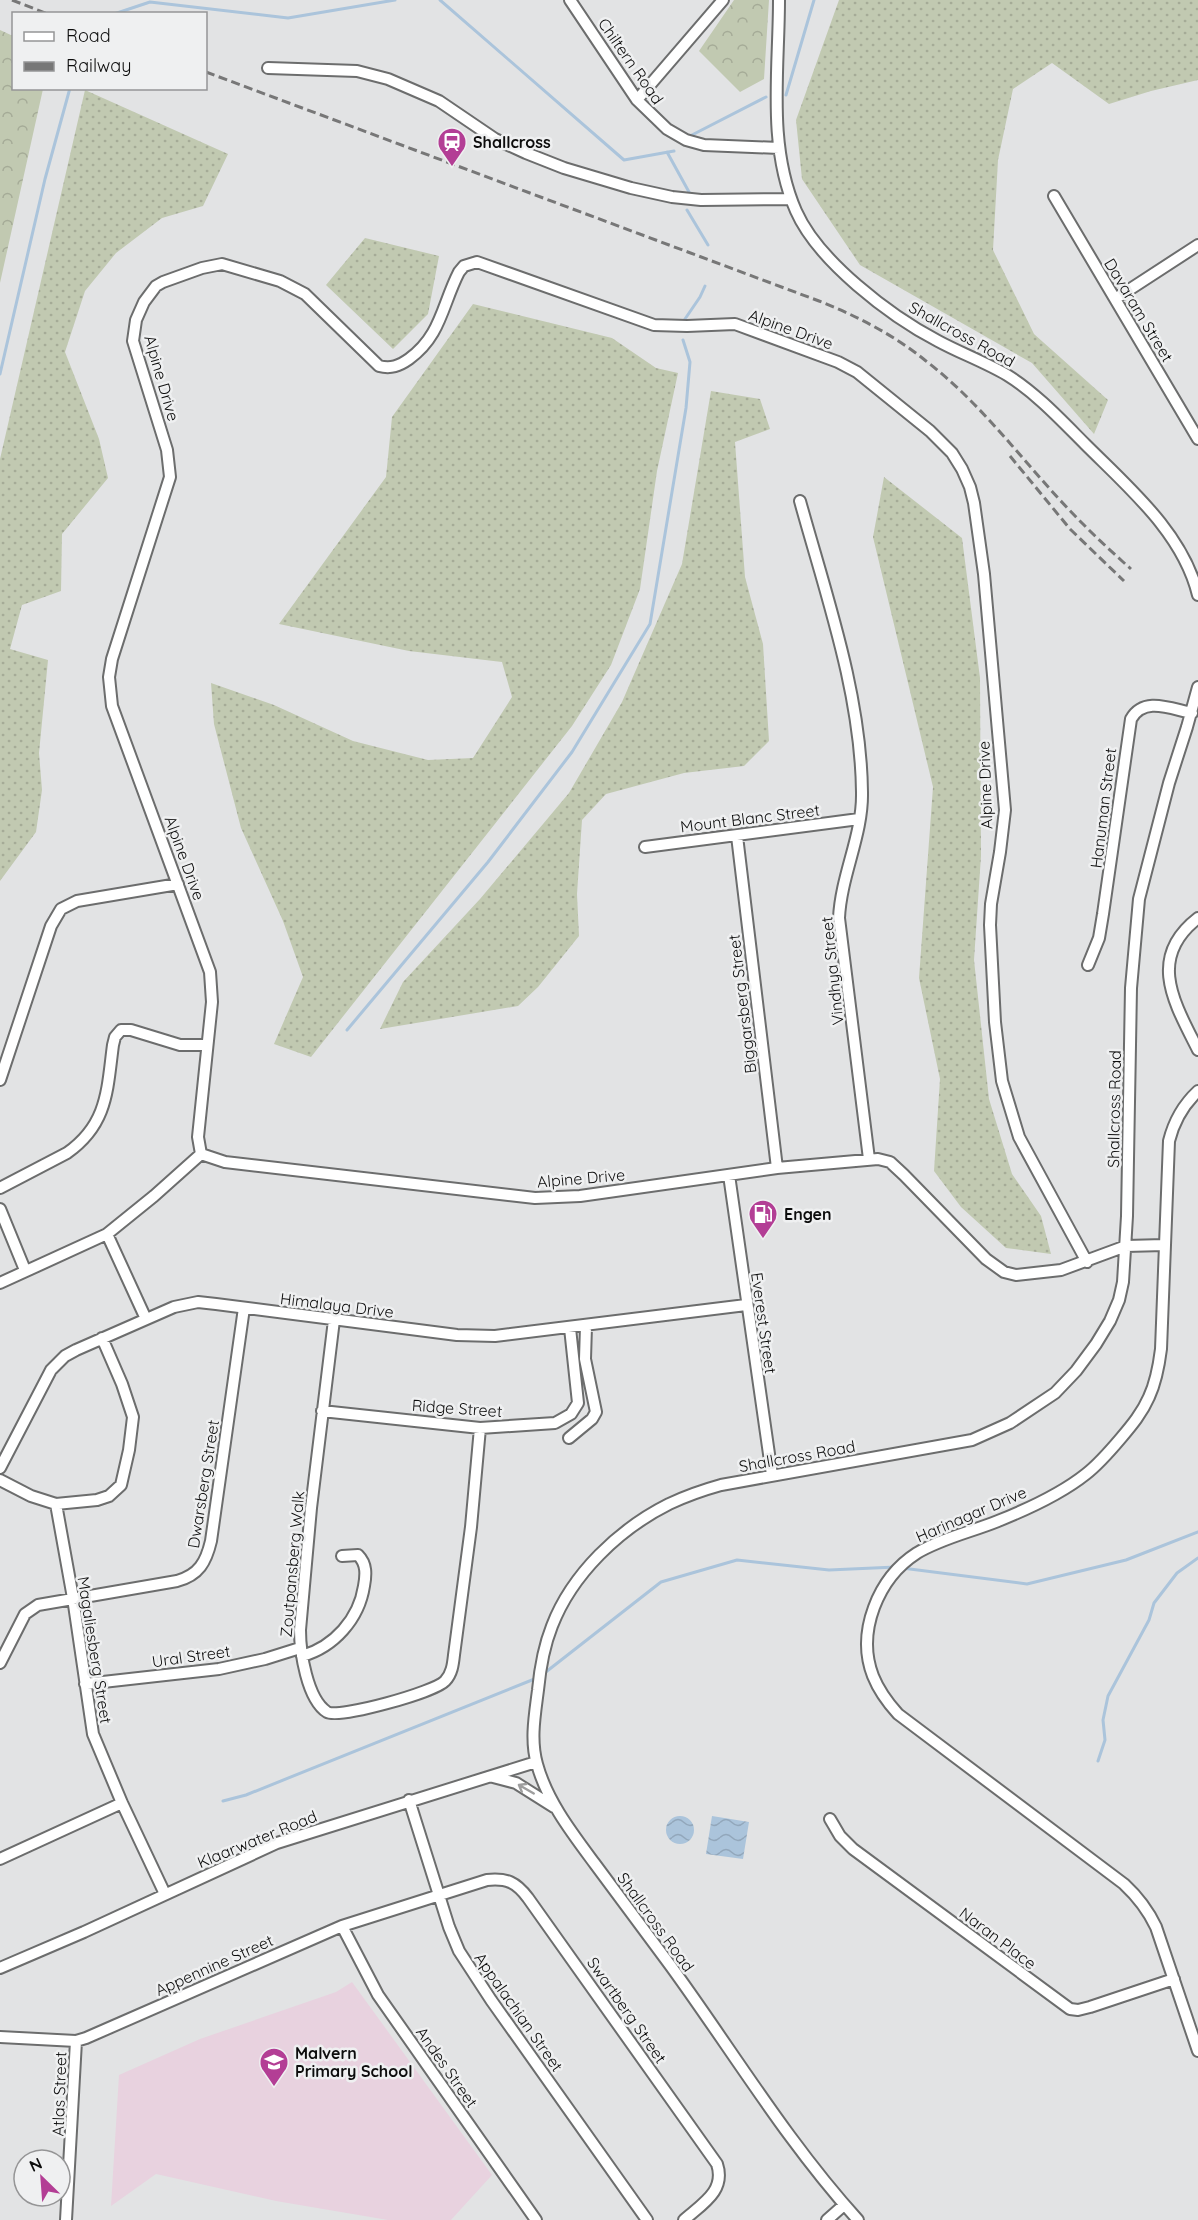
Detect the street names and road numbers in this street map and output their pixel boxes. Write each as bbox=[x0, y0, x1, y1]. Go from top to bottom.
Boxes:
street label: Chiltern Road bbox=[594, 14, 668, 108]
street label: Davaram Street bbox=[1100, 254, 1178, 366]
street label: Shallcross Road bbox=[906, 297, 1018, 371]
street label: Alpine Drive bbox=[746, 304, 836, 354]
street label: Alpine Drive bbox=[140, 333, 184, 423]
street label: Alpine Drive bbox=[973, 741, 997, 829]
street label: Hanuman Street bbox=[1086, 747, 1120, 869]
street label: Mount Blanc Street bbox=[679, 800, 821, 836]
street label: Alpine Drive bbox=[160, 813, 210, 903]
street label: Vindhya Street bbox=[816, 916, 848, 1026]
street label: Biggarsberg Street bbox=[724, 933, 760, 1075]
street label: Shallcross Road bbox=[1103, 1050, 1125, 1168]
street label: Alpine Drive bbox=[536, 1164, 626, 1192]
street label: Everest Street bbox=[747, 1271, 781, 1375]
street label: Himalaya Drive bbox=[279, 1288, 395, 1322]
street label: Ridge Street bbox=[411, 1395, 503, 1421]
street label: Dwarsberg Street bbox=[183, 1418, 223, 1550]
street label: Shallcross Road bbox=[737, 1436, 857, 1476]
street label: Harinagar Drive bbox=[913, 1482, 1029, 1546]
street label: Zoutpansberg Walk bbox=[276, 1490, 308, 1638]
street label: Magaliesberg Street bbox=[73, 1575, 117, 1725]
street label: Ural Street bbox=[151, 1641, 231, 1671]
street label: Klaarwater Road bbox=[194, 1806, 320, 1872]
street label: Shallcross Road bbox=[613, 1868, 699, 1976]
street label: Naran Place bbox=[956, 1903, 1040, 1973]
street label: Appennine Street bbox=[152, 1930, 276, 2000]
street label: Appalachian Street bbox=[470, 1949, 568, 2075]
street label: Swartberg Street bbox=[583, 1953, 671, 2067]
street label: Andes Street bbox=[412, 2023, 482, 2111]
street label: Atlas Street bbox=[48, 2051, 70, 2137]

